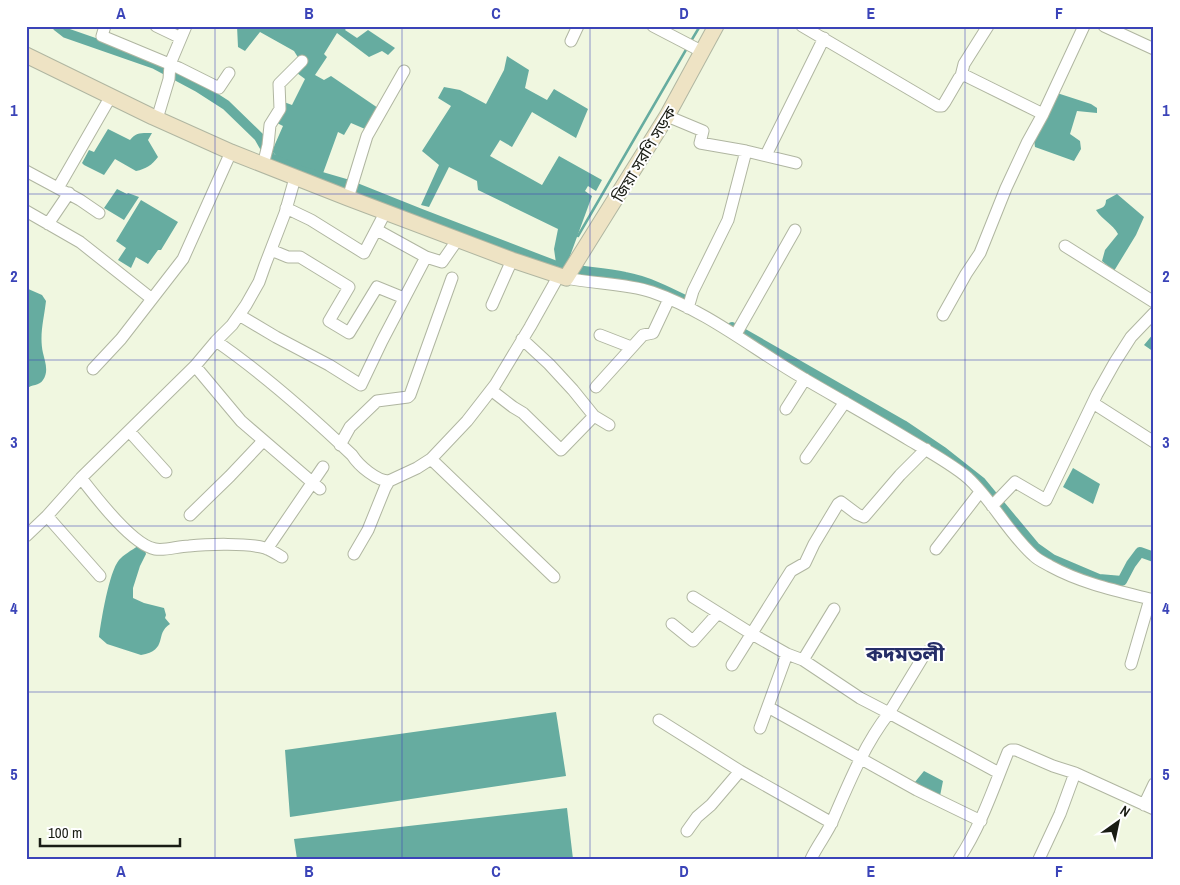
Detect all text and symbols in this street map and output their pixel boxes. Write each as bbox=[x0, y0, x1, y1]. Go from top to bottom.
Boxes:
text: A bbox=[116, 2, 126, 24]
text: B bbox=[304, 2, 314, 24]
text: C bbox=[491, 2, 501, 24]
text: D bbox=[679, 2, 689, 24]
text: E bbox=[867, 2, 876, 24]
text: F bbox=[1055, 2, 1063, 24]
text: 1 bbox=[10, 99, 18, 121]
text: 1 bbox=[1162, 99, 1170, 121]
street label: জিয়া সরণি সড়ক bbox=[606, 101, 682, 207]
text: 2 bbox=[10, 265, 18, 287]
text: 2 bbox=[1162, 265, 1170, 287]
text: 3 bbox=[10, 431, 18, 453]
text: 3 bbox=[1162, 431, 1170, 453]
text: 4 bbox=[10, 597, 18, 619]
text: 4 bbox=[1162, 597, 1170, 619]
district label: কদমতলী bbox=[865, 639, 945, 668]
text: 5 bbox=[10, 763, 18, 785]
text: 5 bbox=[1162, 763, 1170, 785]
north arrow bbox=[1092, 798, 1142, 848]
text: N bbox=[1117, 801, 1133, 821]
scale bar bbox=[40, 815, 180, 847]
text: 100 m bbox=[48, 822, 82, 843]
text: A bbox=[116, 860, 126, 882]
text: B bbox=[304, 860, 314, 882]
text: C bbox=[491, 860, 501, 882]
text: D bbox=[679, 860, 689, 882]
text: E bbox=[867, 860, 876, 882]
text: F bbox=[1055, 860, 1063, 882]

